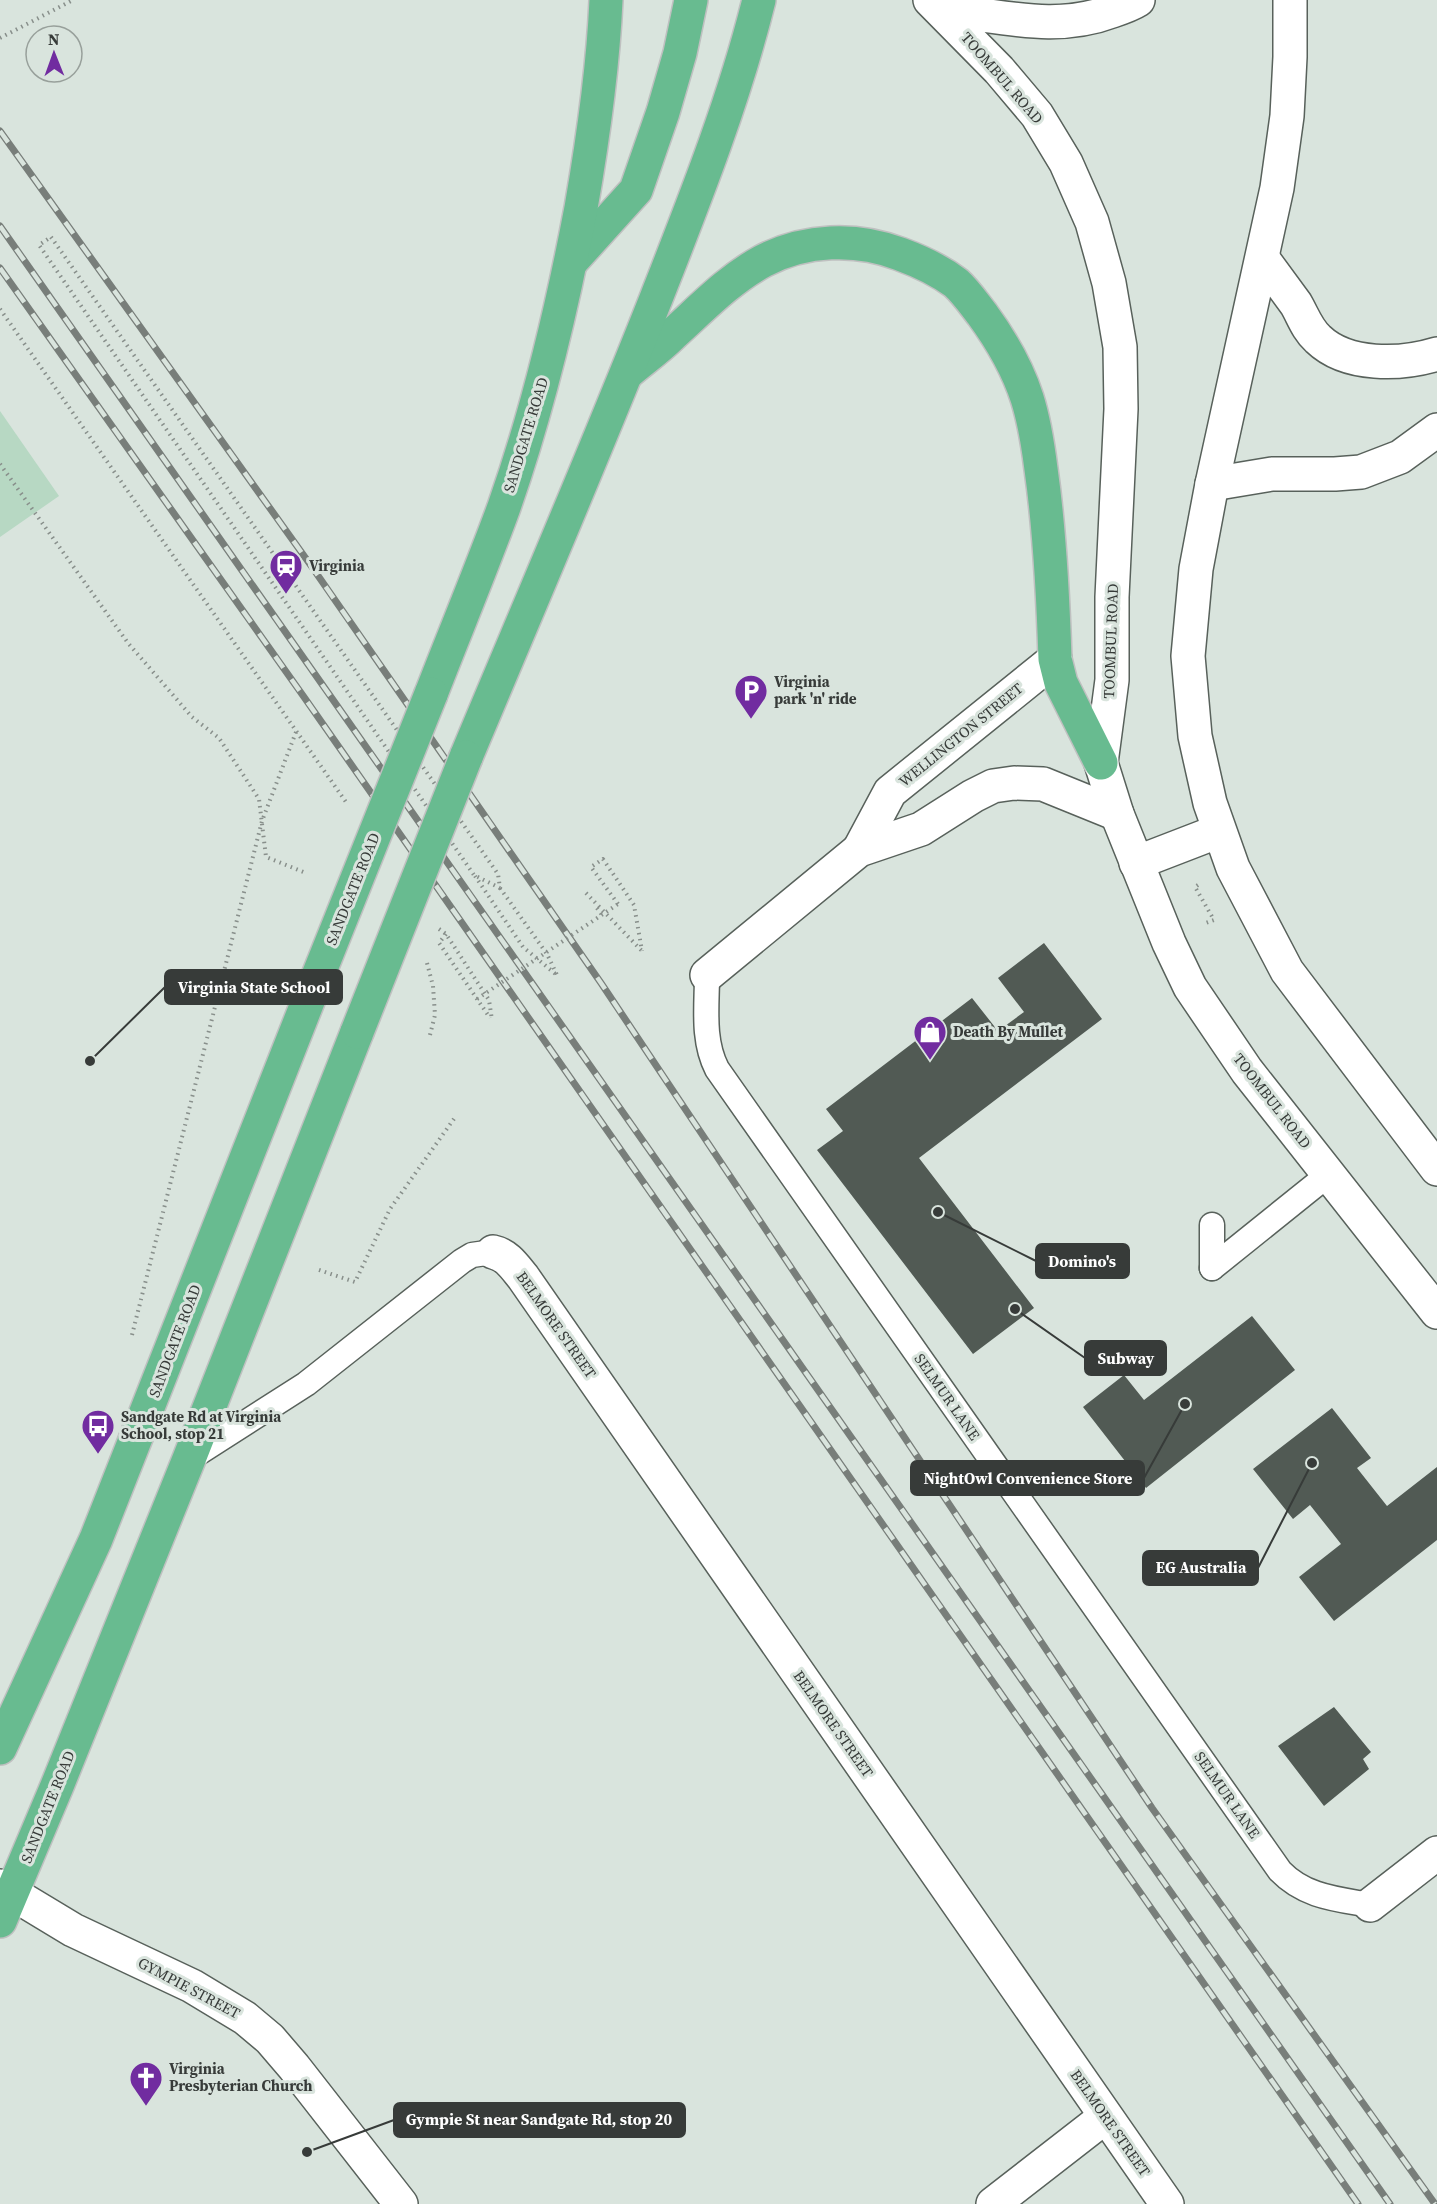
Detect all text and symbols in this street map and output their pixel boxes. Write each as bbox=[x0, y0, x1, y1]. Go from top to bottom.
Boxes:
north arrow bbox=[24, 24, 84, 84]
street label: TOOMBUL ROAD bbox=[957, 27, 1048, 128]
text: N bbox=[48, 28, 60, 50]
street label: SANDGATE ROAD bbox=[498, 375, 553, 495]
station icon: Virginia bbox=[268, 548, 304, 595]
place label: Virginia bbox=[309, 555, 366, 576]
street label: TOOMBUL ROAD bbox=[1098, 583, 1123, 699]
place label: Virginia park 'n' ride bbox=[774, 671, 857, 709]
parking icon: Virginia park 'n' ride bbox=[733, 673, 769, 720]
street label: WELLINGTON STREET bbox=[894, 678, 1027, 791]
street label: SANDGATE ROAD bbox=[320, 829, 385, 948]
callout: Virginia State School bbox=[165, 970, 342, 1004]
text: Virginia State School bbox=[178, 976, 330, 998]
shop icon: Death By Mullet bbox=[912, 1014, 948, 1061]
place label: Death By Mullet bbox=[953, 1021, 1064, 1042]
street label: TOOMBUL ROAD bbox=[1229, 1049, 1316, 1153]
callout: Domino's bbox=[1036, 1244, 1129, 1278]
text: Domino's bbox=[1048, 1250, 1116, 1272]
street label: BELMORE STREET bbox=[512, 1267, 601, 1382]
street label: SANDGATE ROAD bbox=[143, 1281, 206, 1400]
callout: Subway bbox=[1085, 1341, 1166, 1375]
text: Subway bbox=[1098, 1347, 1155, 1369]
street label: SELMUR LANE bbox=[910, 1349, 985, 1444]
place label: Sandgate Rd at Virginia School, stop 21 bbox=[121, 1406, 282, 1444]
bus stop icon: Sandgate Rd at Virginia School, stop 21 bbox=[80, 1408, 116, 1455]
callout: NightOwl Convenience Store bbox=[911, 1461, 1144, 1495]
text: NightOwl Convenience Store bbox=[924, 1467, 1132, 1489]
callout: EG Australia bbox=[1143, 1551, 1258, 1585]
text: EG Australia bbox=[1156, 1556, 1247, 1578]
street label: BELMORE STREET bbox=[789, 1666, 878, 1781]
street label: SANDGATE ROAD bbox=[15, 1747, 80, 1866]
street label: SELMUR LANE bbox=[1190, 1747, 1265, 1842]
street label: GYMPIE STREET bbox=[134, 1952, 244, 2023]
place label: Virginia Presbyterian Church bbox=[169, 2058, 312, 2096]
church icon: Virginia Presbyterian Church bbox=[128, 2060, 164, 2107]
street label: BELMORE STREET bbox=[1066, 2065, 1155, 2180]
callout: Gympie St near Sandgate Rd, stop 20 bbox=[394, 2103, 685, 2137]
text: Gympie St near Sandgate Rd, stop 20 bbox=[406, 2108, 672, 2130]

